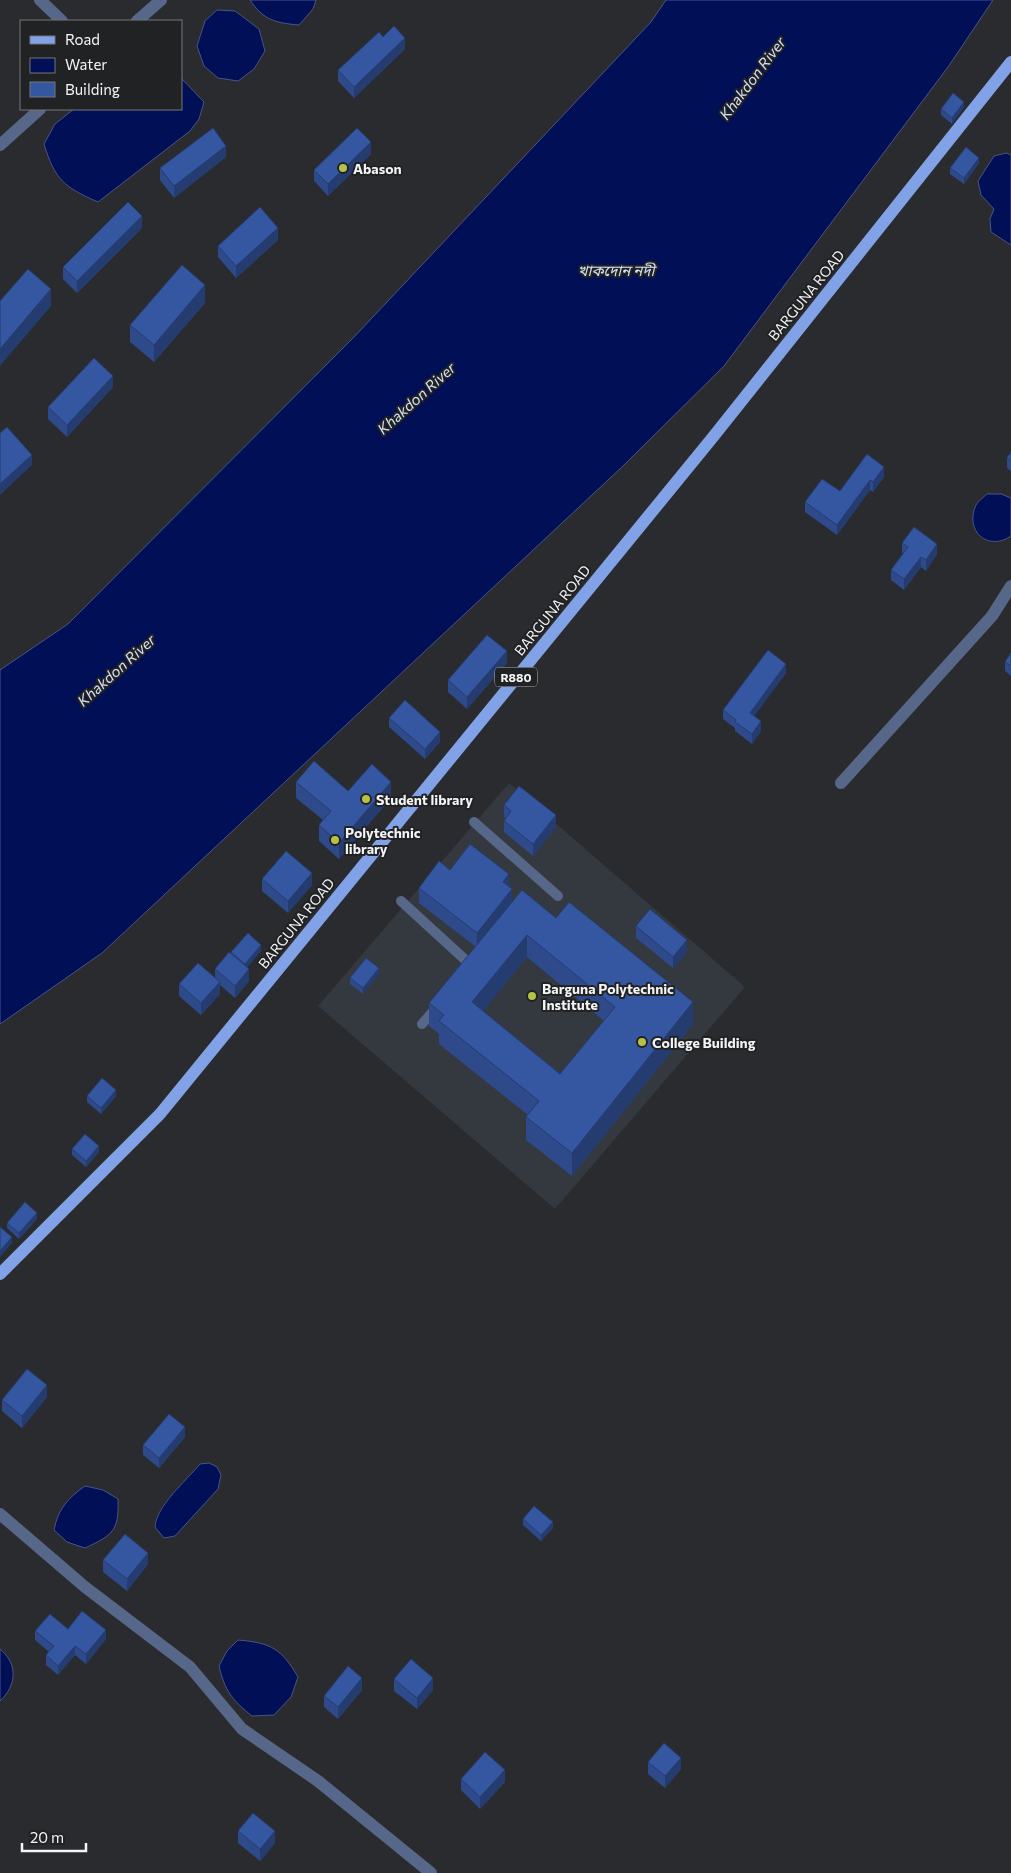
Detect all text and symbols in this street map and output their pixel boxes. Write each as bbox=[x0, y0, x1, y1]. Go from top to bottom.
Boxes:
legend bbox=[20, 20, 182, 110]
text: Road bbox=[65, 30, 100, 48]
water label: Khakdon River bbox=[715, 32, 790, 123]
text: Water bbox=[65, 55, 107, 73]
text: Building bbox=[65, 80, 120, 98]
place label: Abason bbox=[353, 160, 402, 177]
marker: Abason bbox=[337, 162, 349, 174]
street label: BARGUNA ROAD bbox=[764, 246, 848, 344]
water label: খাকদোন নদী bbox=[578, 261, 657, 279]
water label: Khakdon River bbox=[373, 358, 459, 438]
street label: BARGUNA ROAD bbox=[510, 561, 594, 659]
water label: Khakdon River bbox=[73, 630, 159, 710]
road number: R880 bbox=[495, 668, 537, 686]
place label: Student library bbox=[376, 791, 473, 808]
marker: Student library bbox=[360, 793, 372, 805]
place label: Polytechnic library bbox=[345, 824, 421, 857]
marker: Polytechnic library bbox=[329, 834, 341, 846]
street label: BARGUNA ROAD bbox=[254, 874, 338, 972]
place label: Barguna Polytechnic Institute bbox=[542, 980, 674, 1013]
marker: Barguna Polytechnic Institute bbox=[526, 990, 538, 1002]
place label: College Building bbox=[652, 1034, 756, 1051]
marker: College Building bbox=[636, 1036, 648, 1048]
scale bar bbox=[22, 1820, 86, 1852]
text: 20 m bbox=[30, 1828, 64, 1846]

